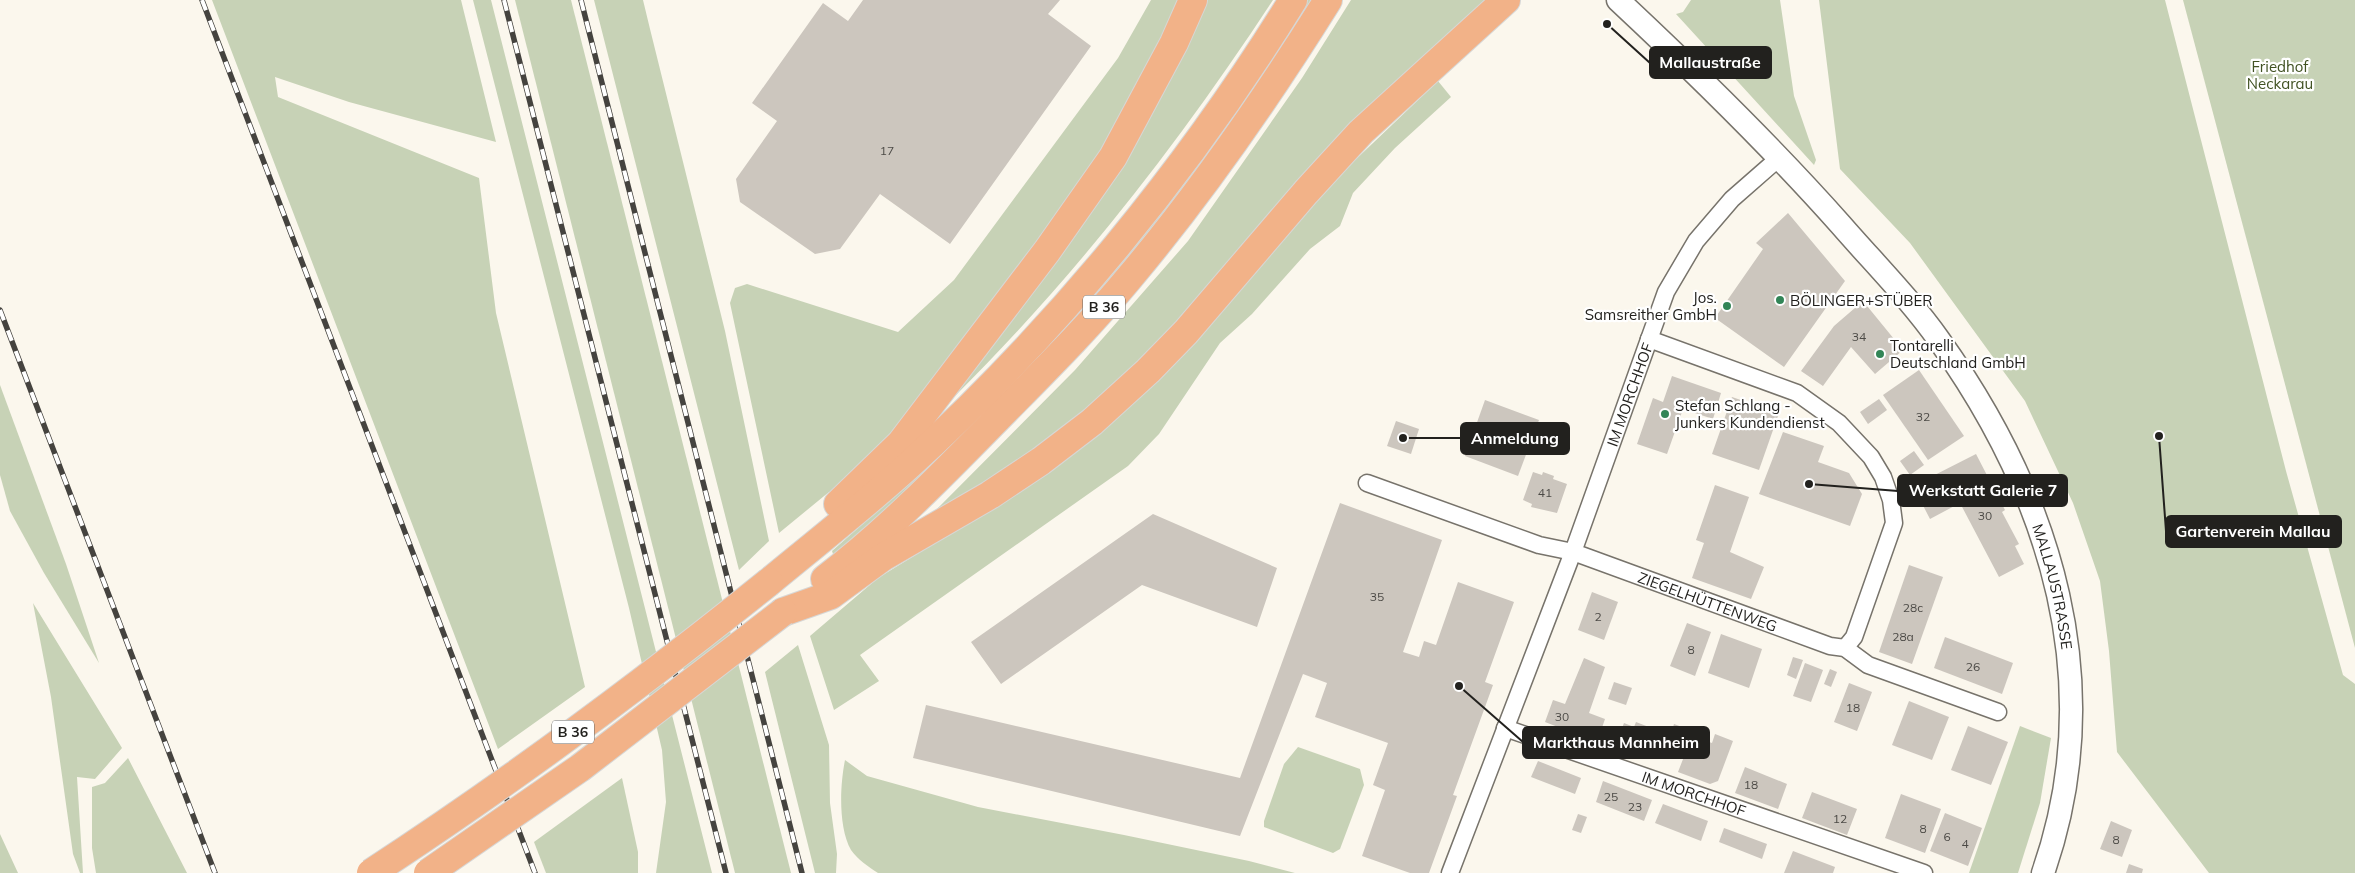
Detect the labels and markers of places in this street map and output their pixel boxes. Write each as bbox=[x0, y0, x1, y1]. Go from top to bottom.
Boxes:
callout: Mallaustraße bbox=[1650, 47, 1771, 78]
place label: Jos. Samsreither GmbH bbox=[1585, 288, 1717, 324]
place label: BÖLINGER+STÜBER bbox=[1790, 291, 1933, 310]
marker: BÖLINGER+STÜBER bbox=[1774, 294, 1786, 306]
marker: Jos. Samsreither GmbH bbox=[1721, 300, 1733, 312]
place label: Tontarelli Deutschland GmbH bbox=[1890, 336, 2026, 372]
marker: Tontarelli Deutschland GmbH bbox=[1874, 348, 1886, 360]
place label: Stefan Schlang - Junkers Kundendienst bbox=[1675, 396, 1825, 432]
marker: Stefan Schlang - Junkers Kundendienst bbox=[1659, 408, 1671, 420]
callout: Anmeldung bbox=[1461, 423, 1569, 454]
callout: Werkstatt Galerie 7 bbox=[1898, 475, 2067, 506]
callout: Gartenverein Mallau bbox=[2166, 516, 2341, 547]
callout: Markthaus Mannheim bbox=[1523, 727, 1709, 758]

